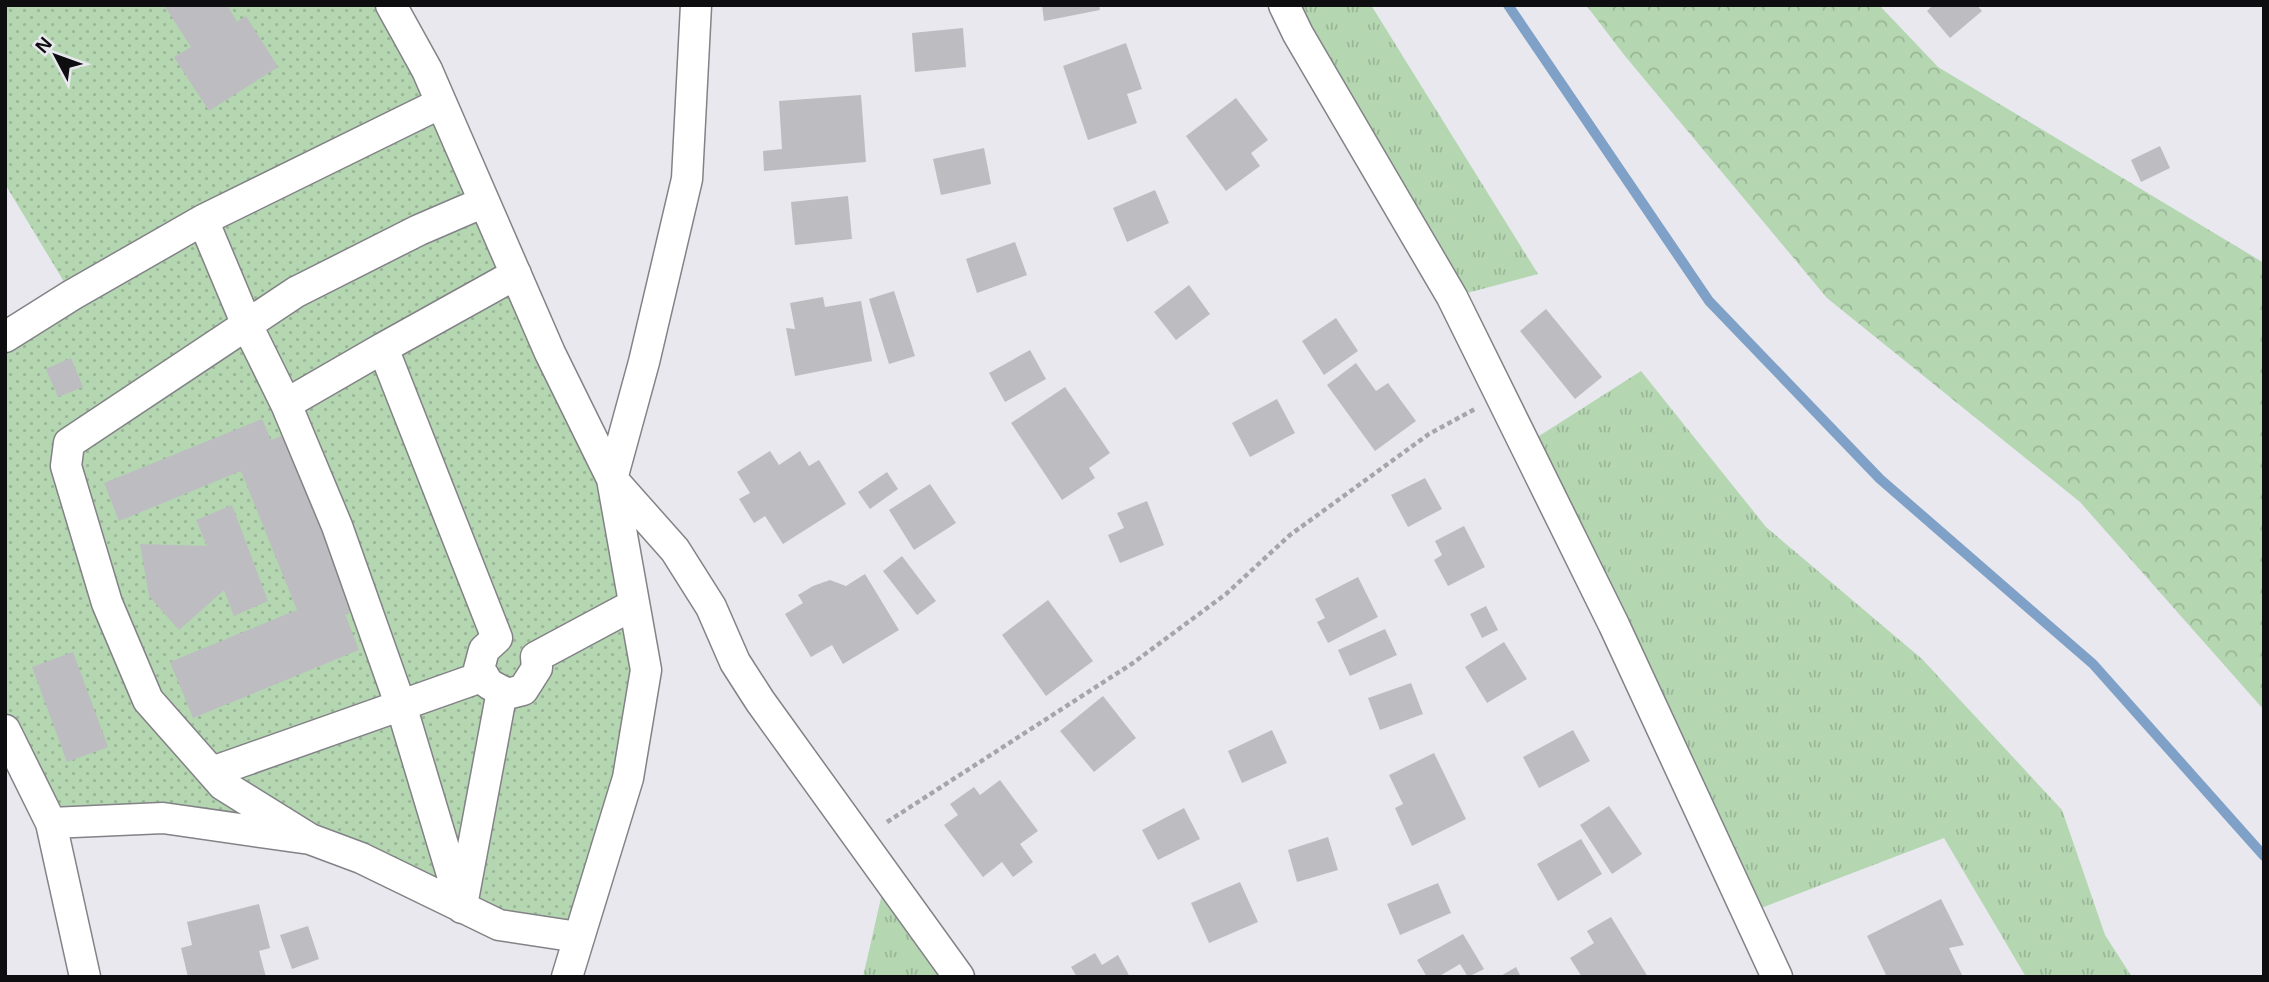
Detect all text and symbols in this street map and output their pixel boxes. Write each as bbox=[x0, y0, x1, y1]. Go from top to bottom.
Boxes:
north arrow bbox=[21, 21, 91, 91]
text: N bbox=[31, 33, 56, 57]

